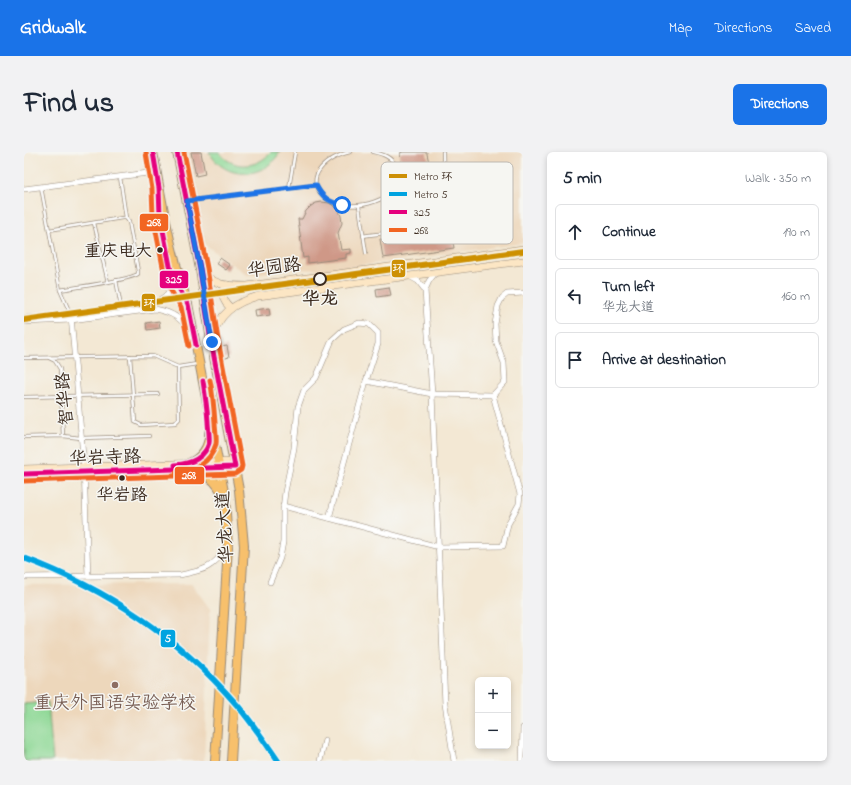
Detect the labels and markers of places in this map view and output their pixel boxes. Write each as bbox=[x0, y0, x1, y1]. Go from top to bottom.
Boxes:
place label: 重庆电大 bbox=[84, 239, 152, 264]
marker: 重庆电大 bbox=[155, 245, 165, 255]
marker: 华龙 bbox=[313, 272, 327, 286]
place label: 华龙 bbox=[302, 287, 338, 313]
marker: 华岩路 bbox=[117, 473, 127, 483]
place label: 华岩路 bbox=[97, 483, 148, 508]
marker: 重庆外国语实验学校 bbox=[110, 680, 120, 690]
place label: 重庆外国语实验学校 bbox=[34, 691, 196, 717]

